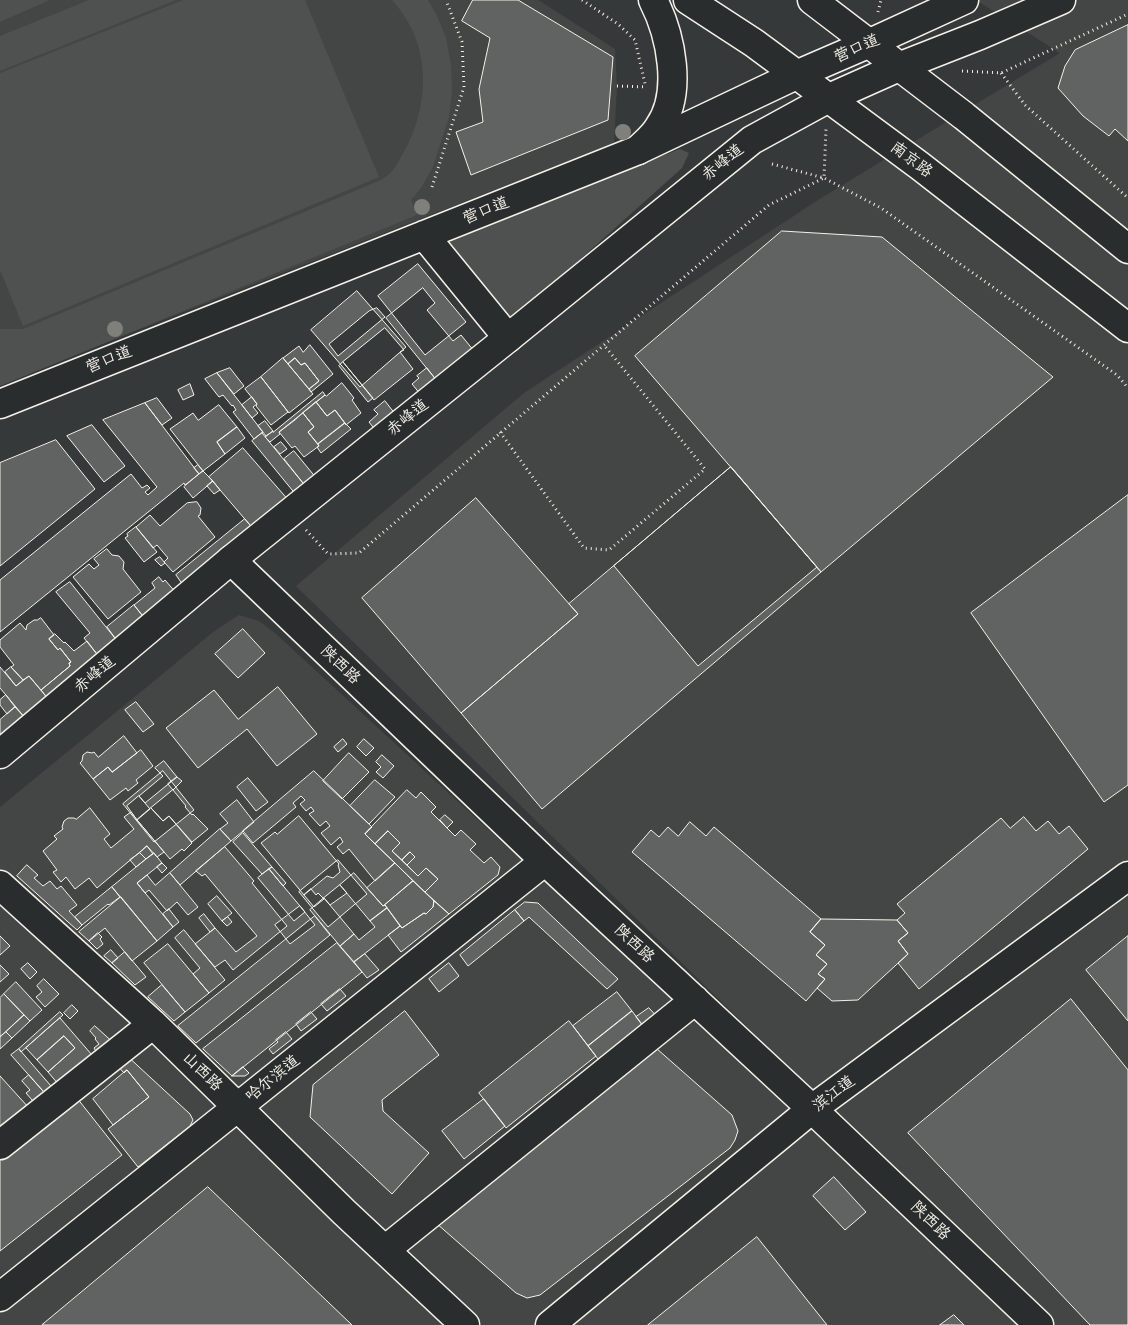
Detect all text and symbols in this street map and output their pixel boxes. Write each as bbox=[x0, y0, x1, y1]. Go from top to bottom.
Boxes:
street label: 营口道 bbox=[831, 30, 883, 68]
street label: 南京路 bbox=[886, 138, 936, 182]
street label: 赤峰道 bbox=[698, 140, 748, 186]
street label: 营口道 bbox=[460, 193, 512, 229]
street label: 营口道 bbox=[83, 342, 135, 378]
street label: 赤峰道 bbox=[383, 395, 433, 441]
street label: 陕西路 bbox=[316, 641, 364, 689]
street label: 赤峰道 bbox=[70, 652, 120, 698]
street label: 陕西路 bbox=[610, 921, 658, 967]
street label: 山西路 bbox=[178, 1048, 226, 1096]
street label: 哈尔滨道 bbox=[242, 1051, 304, 1107]
street label: 滨江道 bbox=[809, 1072, 859, 1116]
street label: 陕西路 bbox=[906, 1197, 954, 1245]

